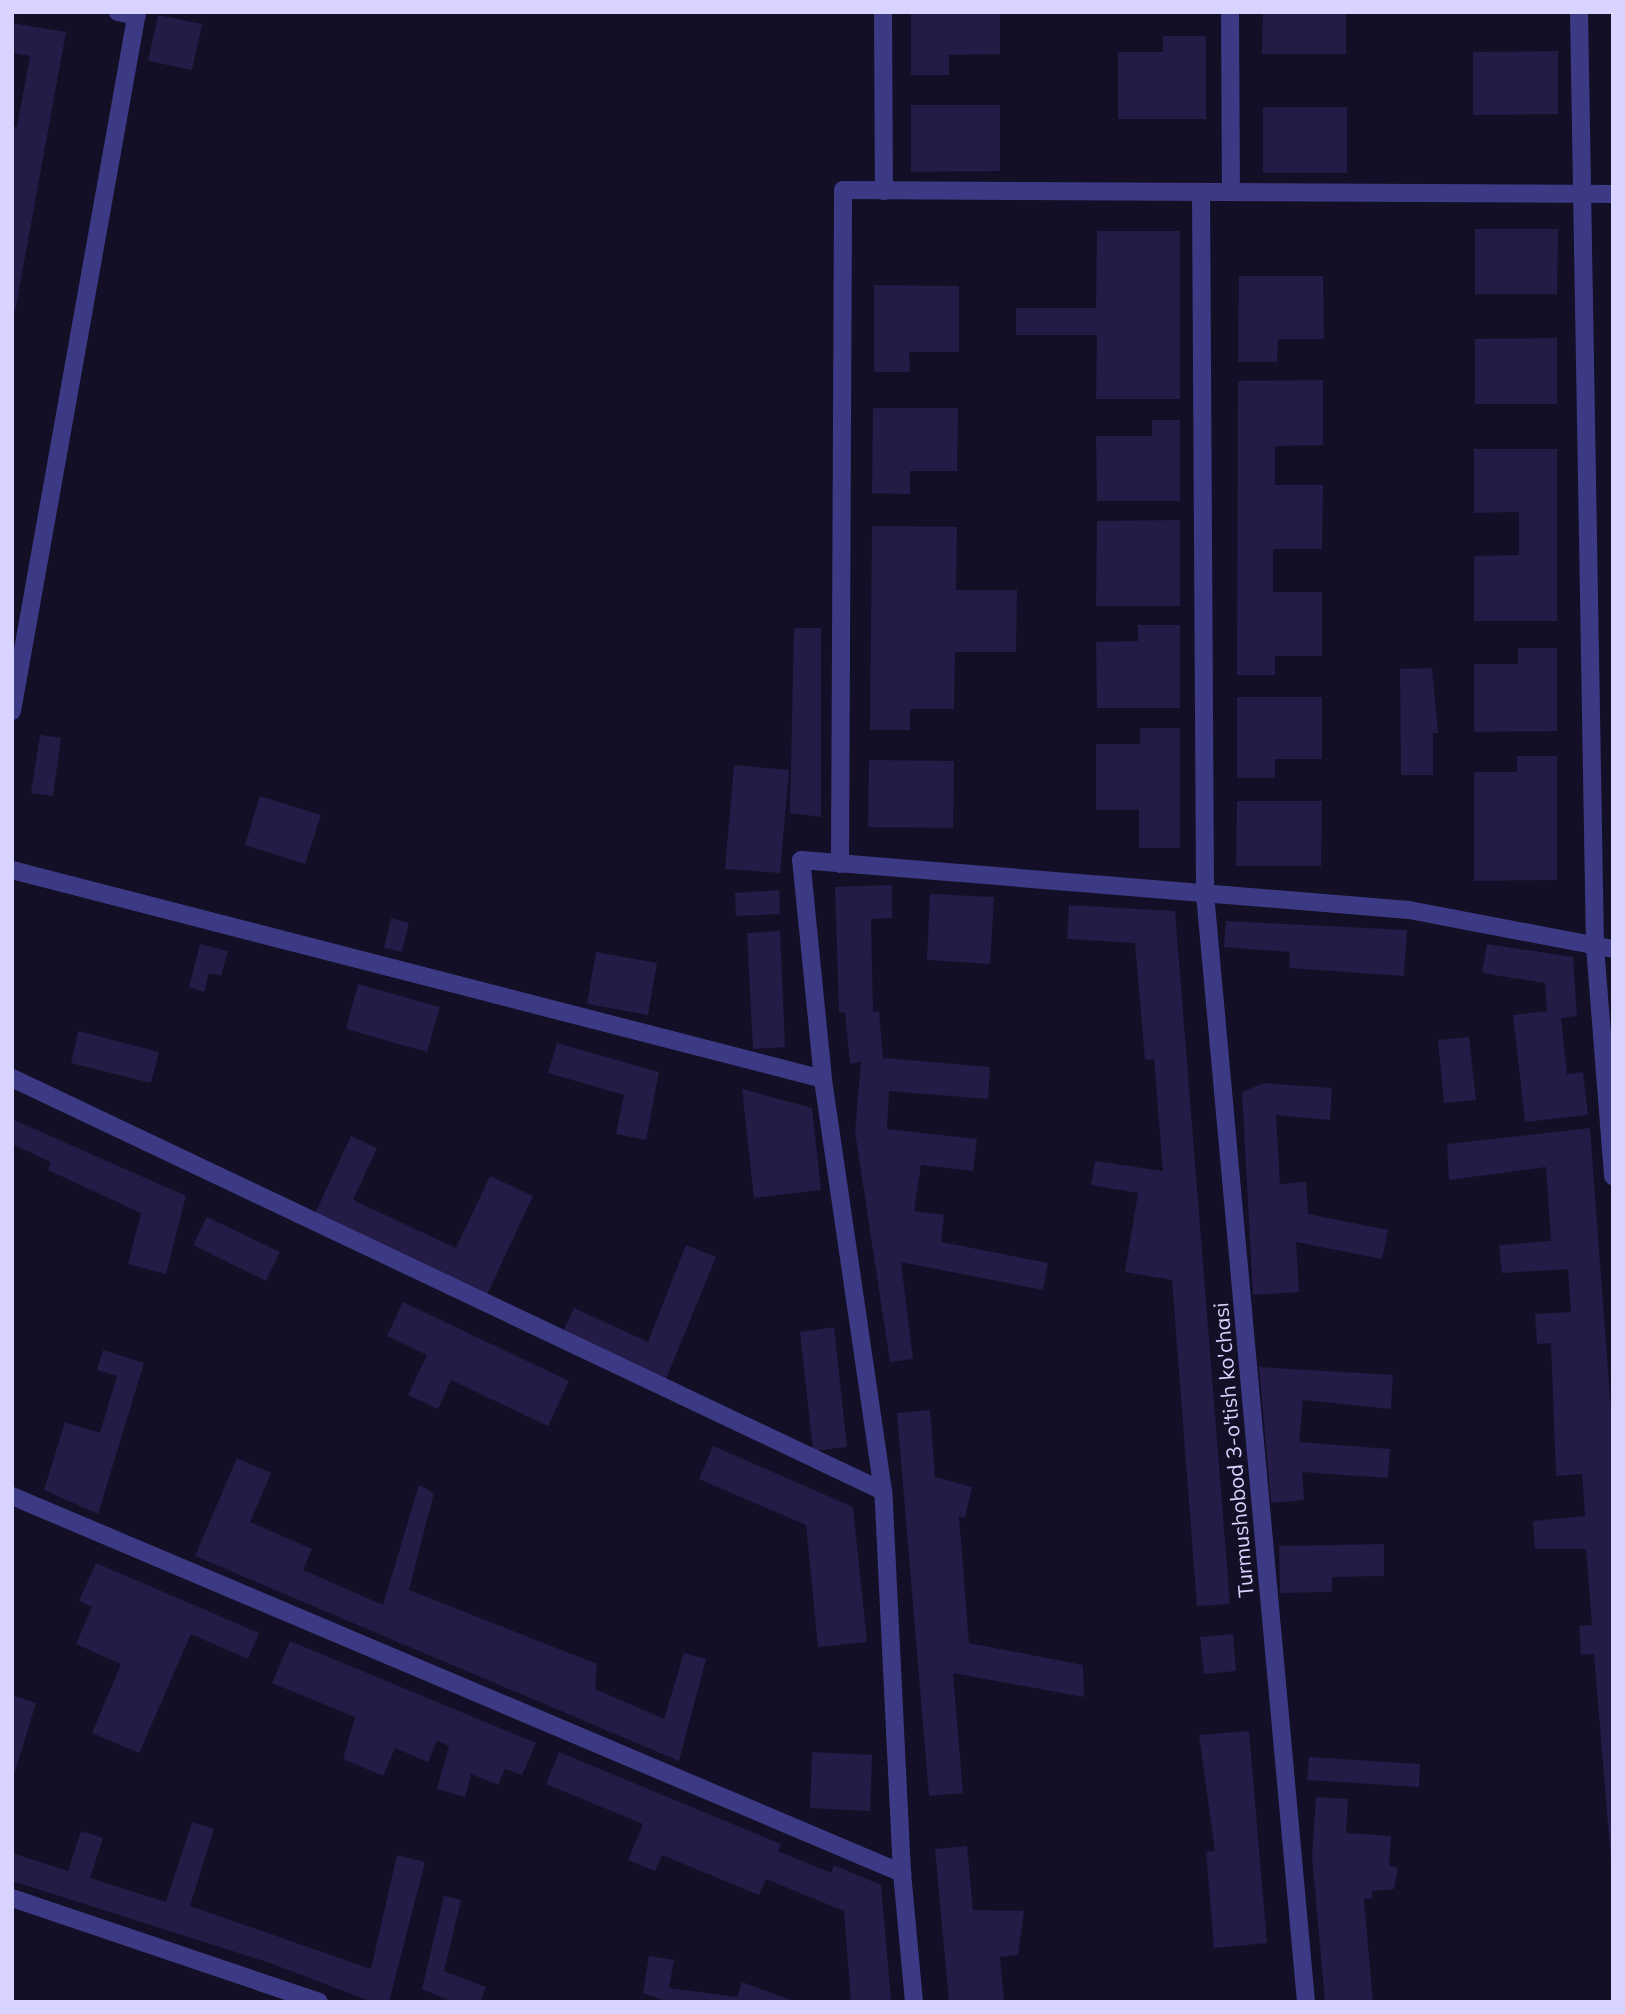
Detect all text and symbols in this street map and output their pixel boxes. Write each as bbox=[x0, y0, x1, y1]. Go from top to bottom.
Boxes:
street label: Turmushobod 3-o'tish ko'chasi bbox=[1208, 1302, 1258, 1598]

